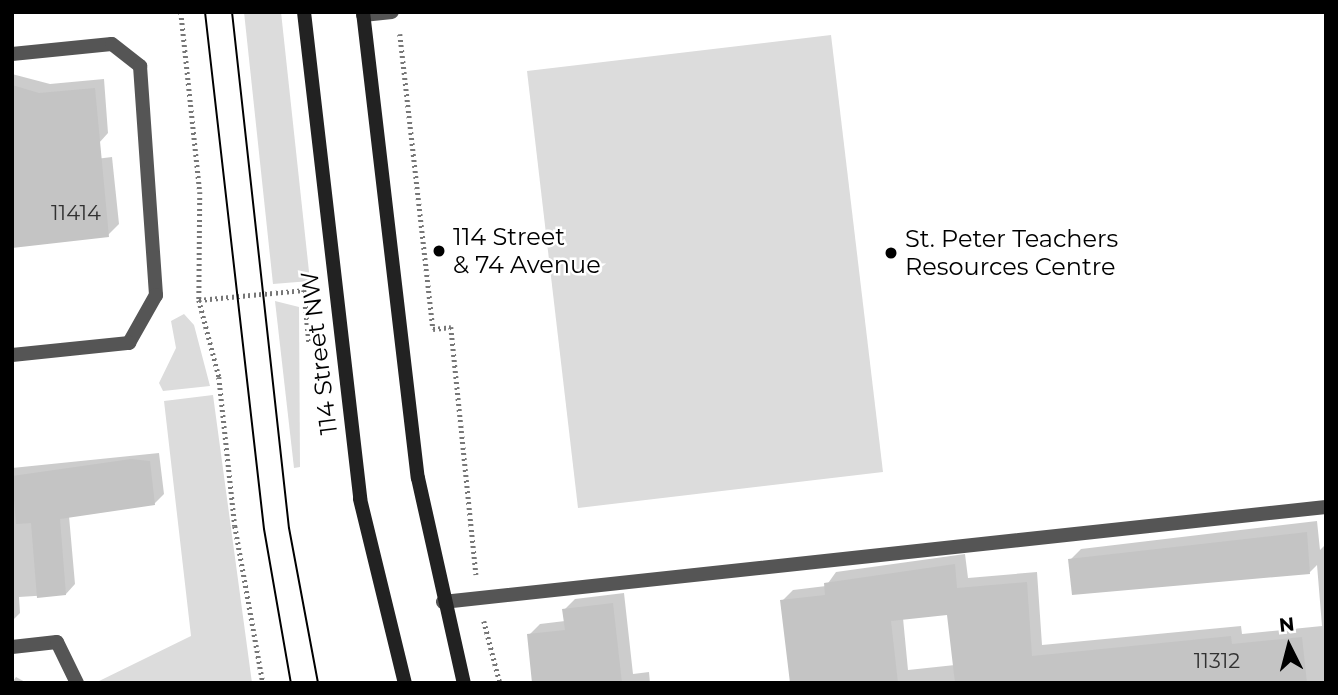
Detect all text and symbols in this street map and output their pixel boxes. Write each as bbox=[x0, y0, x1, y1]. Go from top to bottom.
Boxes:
house number: 11414 bbox=[51, 200, 101, 226]
place label: 114 Street & 74 Avenue bbox=[453, 223, 601, 279]
place label: St. Peter Teachers Resources Centre bbox=[905, 225, 1118, 281]
marker: 114 Street & 74 Avenue bbox=[431, 243, 447, 259]
marker: St. Peter Teachers Resources Centre bbox=[883, 245, 899, 261]
street label: 114 Street NW bbox=[295, 270, 343, 436]
north arrow bbox=[1254, 611, 1324, 681]
text: N bbox=[1278, 612, 1296, 637]
house number: 11312 bbox=[1194, 648, 1240, 674]

